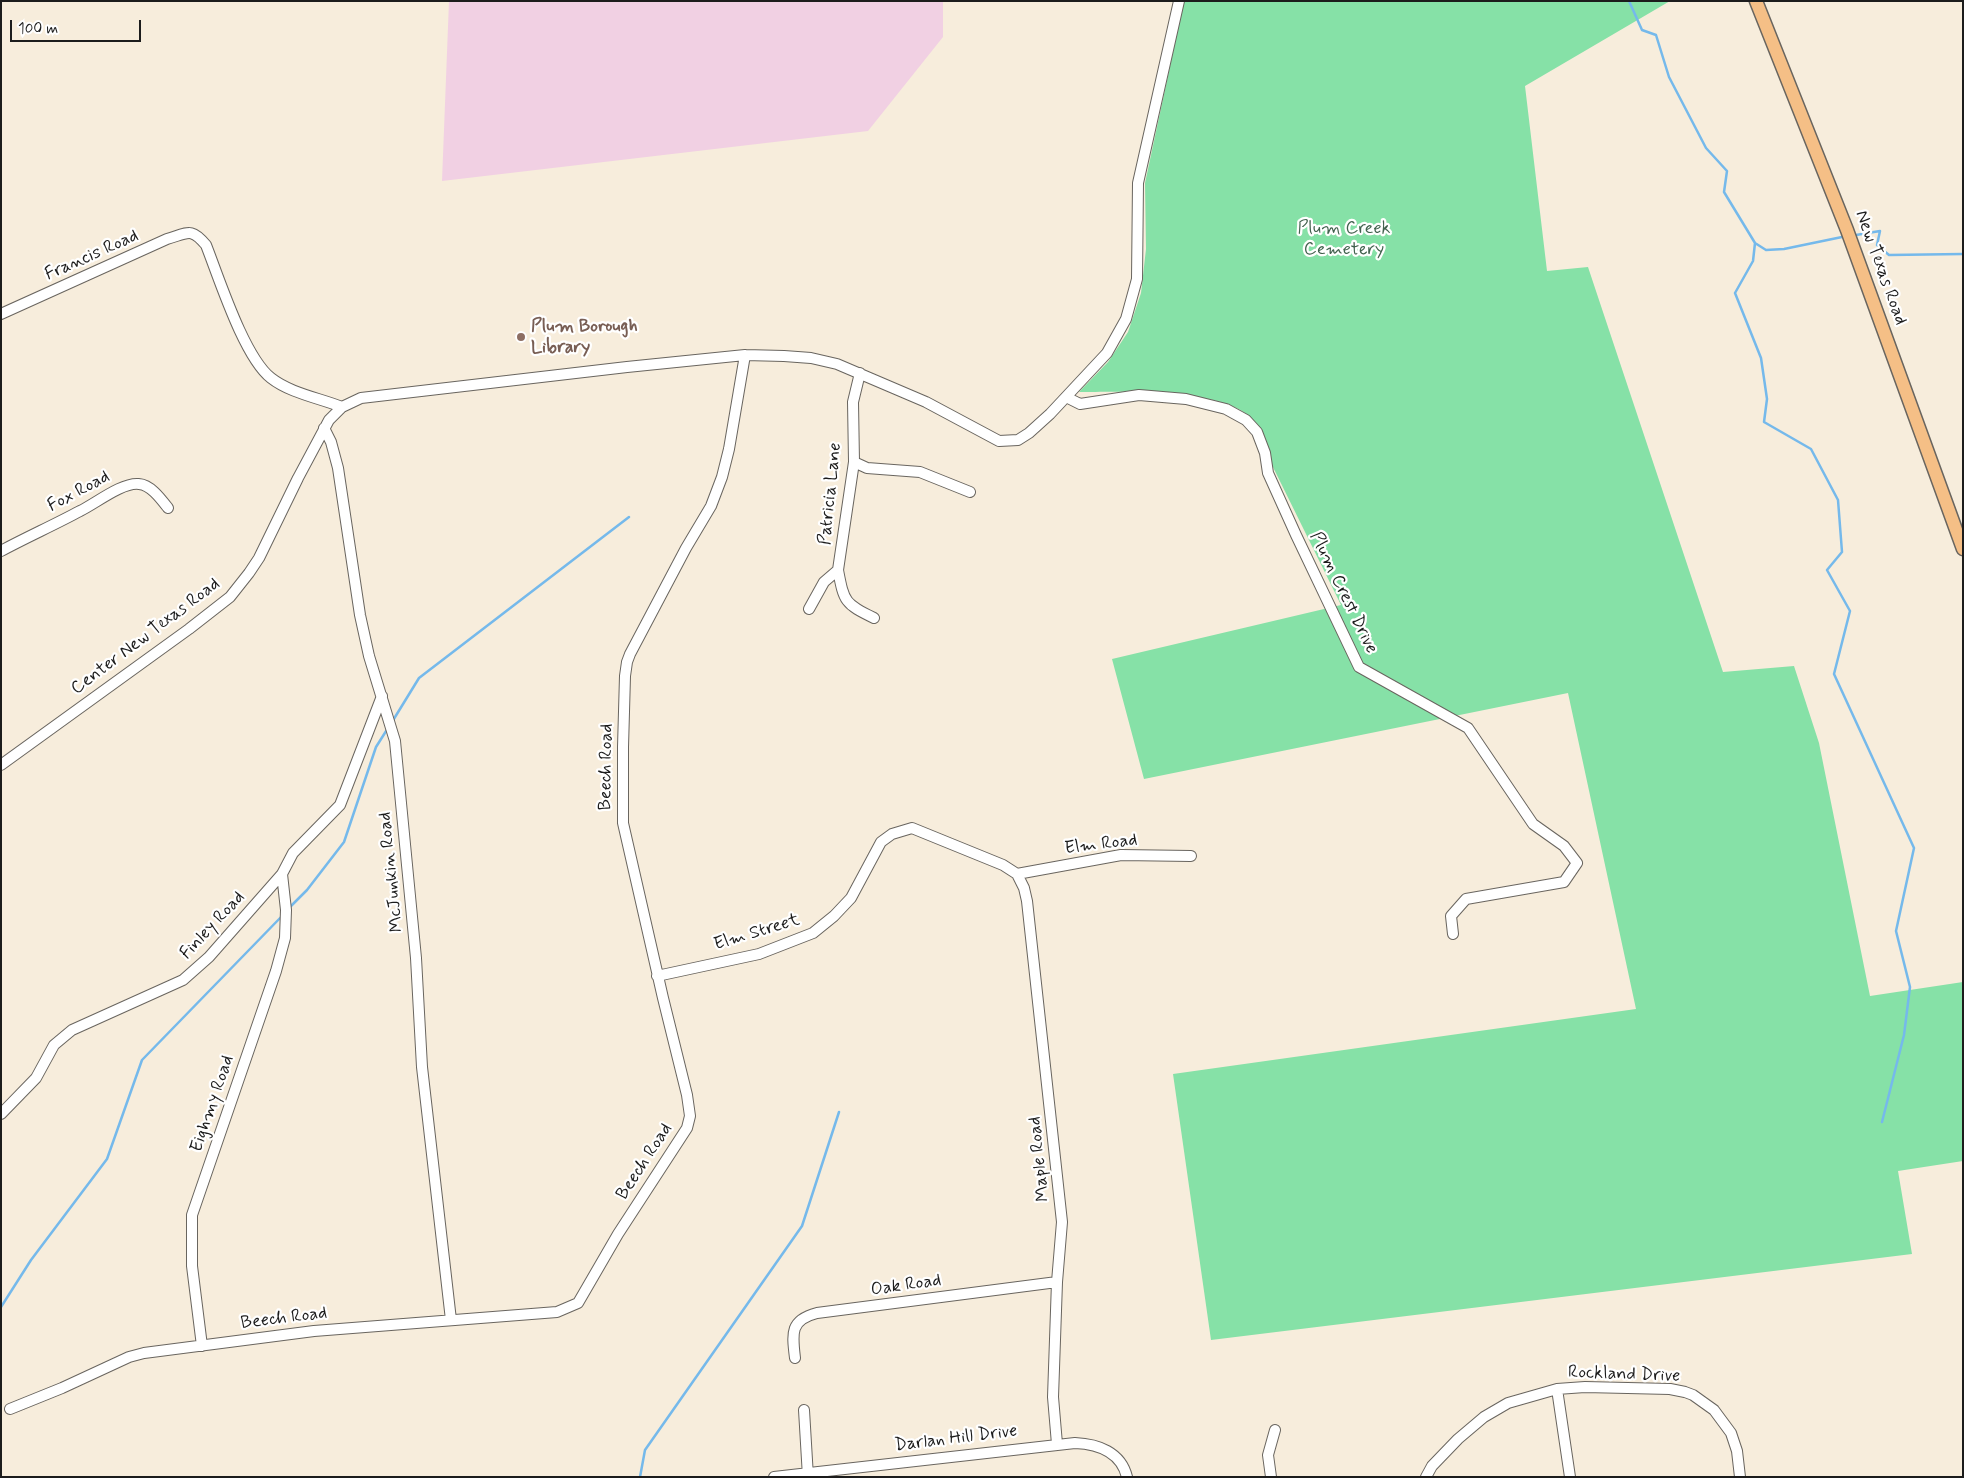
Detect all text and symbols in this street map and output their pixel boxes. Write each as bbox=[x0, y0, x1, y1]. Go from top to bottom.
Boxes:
scale bar bbox=[12, 10, 144, 42]
text: 100 m bbox=[18, 19, 58, 39]
street label: New Texas Road bbox=[1849, 208, 1911, 328]
park label: Plum Creek Cemetery bbox=[1298, 218, 1390, 260]
street label: Francis Road bbox=[42, 226, 142, 286]
place label: Plum Borough Library bbox=[531, 316, 638, 358]
marker: Plum Borough Library bbox=[515, 331, 527, 343]
street label: Patricia Lane bbox=[815, 442, 847, 546]
street label: Fox Road bbox=[44, 467, 114, 517]
street label: Plum Crest Drive bbox=[1304, 529, 1382, 657]
street label: Center New Texas Road bbox=[67, 574, 225, 700]
street label: Beech Road bbox=[595, 723, 619, 811]
street label: McJunkin Road bbox=[375, 811, 409, 933]
street label: Elm Road bbox=[1063, 830, 1139, 860]
street label: Finley Road bbox=[176, 887, 250, 965]
street label: Elm Street bbox=[712, 910, 802, 956]
street label: Eighmy Road bbox=[186, 1053, 240, 1155]
street label: Maple Road bbox=[1025, 1115, 1055, 1203]
street label: Beech Road bbox=[612, 1120, 678, 1204]
street label: Oak Road bbox=[869, 1270, 943, 1302]
street label: Beech Road bbox=[240, 1303, 328, 1335]
street label: Rockland Drive bbox=[1567, 1362, 1681, 1388]
street label: Darlan Hill Drive bbox=[893, 1421, 1019, 1457]

